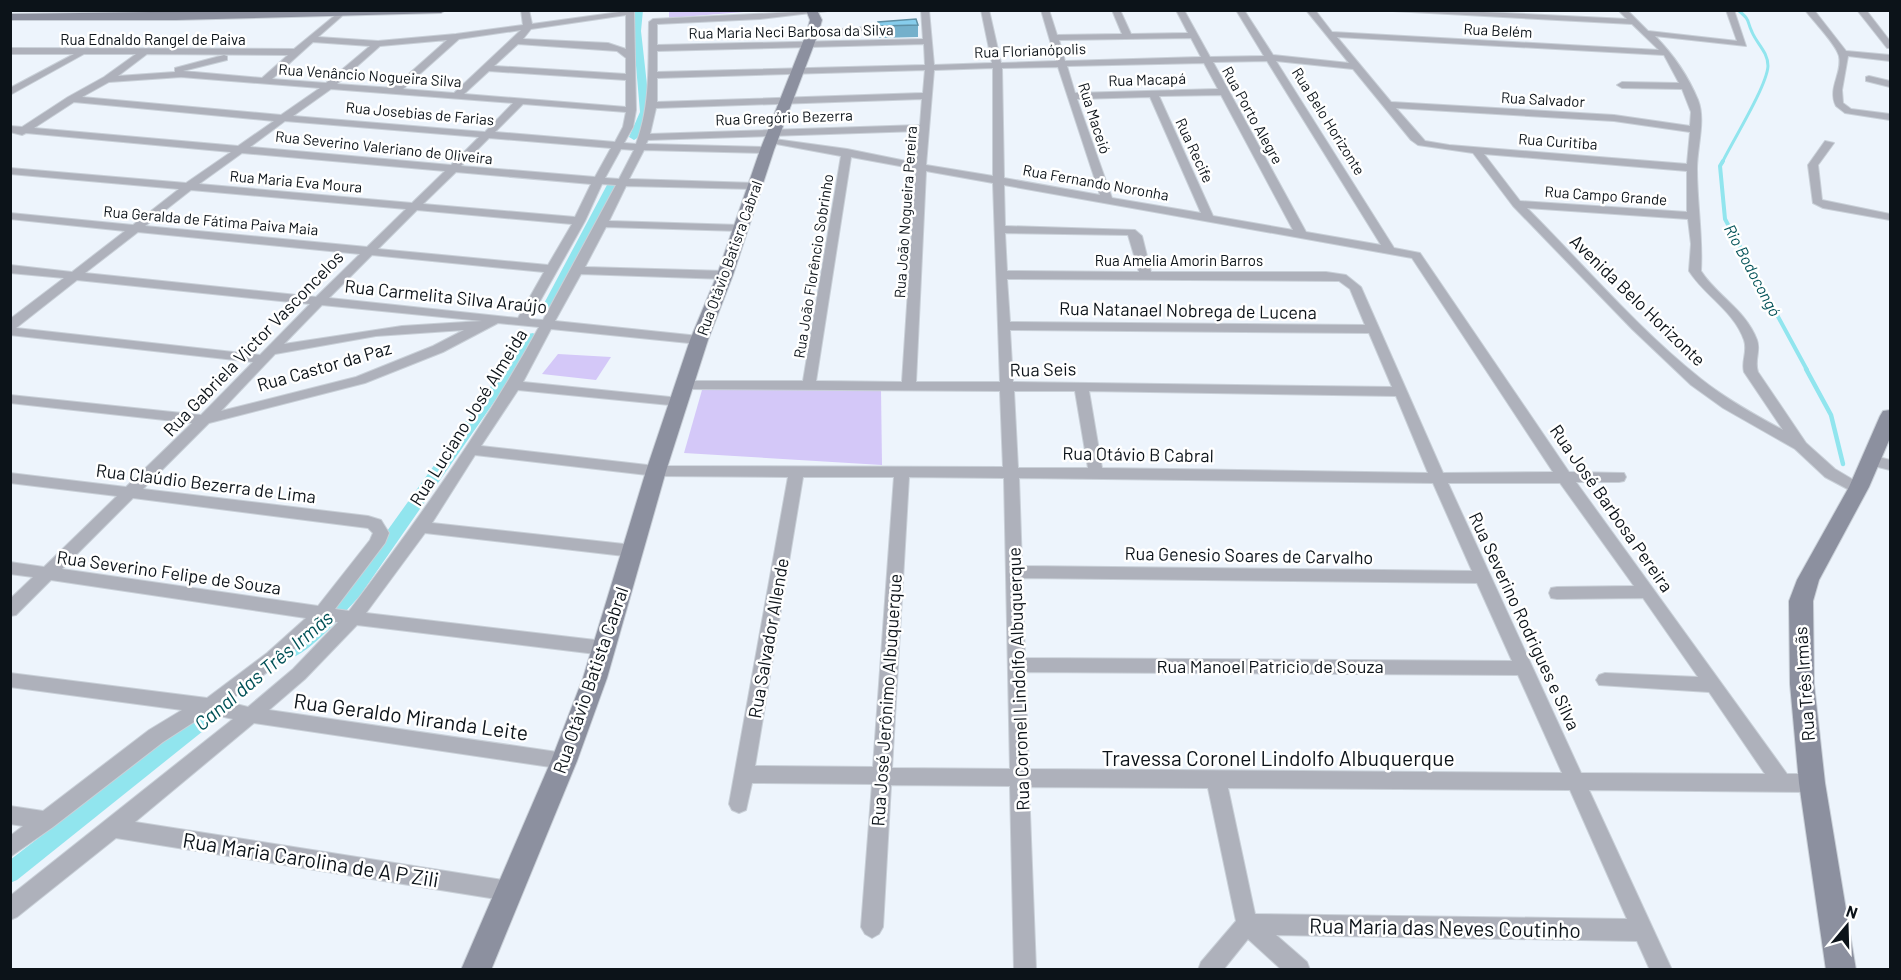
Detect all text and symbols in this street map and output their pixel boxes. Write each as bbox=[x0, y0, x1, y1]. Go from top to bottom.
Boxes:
street label: Rua Belém bbox=[1463, 19, 1533, 41]
street label: Rua Maria Neci Barbosa da Silva bbox=[688, 20, 894, 42]
street label: Rua Ednaldo Rangel de Paiva bbox=[60, 30, 246, 48]
street label: Rua Florianópolis bbox=[974, 39, 1086, 61]
street label: Rua Venâncio Nogueira Silva bbox=[278, 60, 462, 90]
street label: Rua Porto Alegre bbox=[1219, 63, 1287, 167]
street label: Rua Belo Horizonte bbox=[1289, 64, 1369, 178]
street label: Rua Macapá bbox=[1108, 69, 1186, 89]
street label: Rua Maceió bbox=[1075, 80, 1115, 156]
street label: Rua Salvador bbox=[1500, 88, 1586, 110]
street label: Rua Josebias de Farias bbox=[345, 98, 495, 128]
street label: Rua Gregório Bezerra bbox=[715, 106, 853, 128]
street label: Rua Recife bbox=[1172, 115, 1218, 185]
street label: Rua João Nogueira Pereira bbox=[890, 125, 920, 299]
street label: Rua Severino Valeriano de Oliveira bbox=[274, 127, 494, 167]
street label: Rua Curitiba bbox=[1518, 129, 1598, 153]
street label: Rua Fernando Noronha bbox=[1022, 160, 1170, 204]
street label: Rua Maria Eva Moura bbox=[229, 166, 363, 196]
street label: Rua João Florêncio Sobrinho bbox=[790, 173, 836, 359]
street label: Rua Otávio Batisra Cabral bbox=[693, 178, 765, 338]
street label: Rua Campo Grande bbox=[1544, 182, 1668, 208]
street label: Rua Geralda de Fátima Paiva Maia bbox=[103, 202, 319, 238]
water label: Rio Bodocongó bbox=[1721, 221, 1785, 319]
street label: Avenida Belo Horizonte bbox=[1566, 230, 1710, 370]
street label: Rua Gabriela Victor Vasconcelos bbox=[158, 246, 348, 440]
street label: Rua Amelia Amorin Barros bbox=[1095, 251, 1263, 269]
street label: Rua Carmelita Silva Araújo bbox=[344, 274, 548, 318]
street label: Rua Natanael Nobrega de Lucena bbox=[1059, 297, 1317, 323]
street label: Rua Luciano José Almeida bbox=[404, 324, 532, 510]
street label: Rua Castor da Paz bbox=[254, 336, 394, 396]
street label: Rua Seis bbox=[1009, 357, 1077, 381]
street label: Rua José Barbosa Pereira bbox=[1546, 420, 1678, 596]
street label: Rua Otávio B Cabral bbox=[1062, 442, 1214, 466]
street label: Rua Claúdio Bezerra de Lima bbox=[95, 459, 317, 507]
street label: Rua Severino Rodrigues e Silva bbox=[1465, 509, 1585, 733]
street label: Rua Genesio Soares de Carvalho bbox=[1125, 542, 1373, 568]
street label: Rua Severino Felipe de Souza bbox=[55, 545, 283, 599]
street label: Rua Coronel Lindolfo Albuquerque bbox=[1002, 547, 1034, 811]
street label: Rua Salvador Allende bbox=[743, 556, 793, 720]
street label: Rua José Jerônimo Albuquerque bbox=[866, 573, 906, 827]
street label: Rua Otávio Batista Cabral bbox=[548, 584, 632, 776]
water label: Canal das Três Irmãs bbox=[189, 605, 337, 735]
street label: Rua Três Irmãs bbox=[1789, 626, 1819, 742]
street label: Rua Manoel Patricio de Souza bbox=[1156, 655, 1384, 677]
street label: Rua Geraldo Miranda Leite bbox=[292, 687, 530, 745]
street label: Travessa Coronel Lindolfo Albuquerque bbox=[1101, 745, 1455, 770]
street label: Rua Maria Carolina de A P Zili bbox=[181, 826, 441, 892]
north arrow bbox=[1817, 896, 1877, 956]
text: N bbox=[1844, 901, 1860, 922]
street label: Rua Maria das Neves Coutinho bbox=[1309, 912, 1581, 942]

